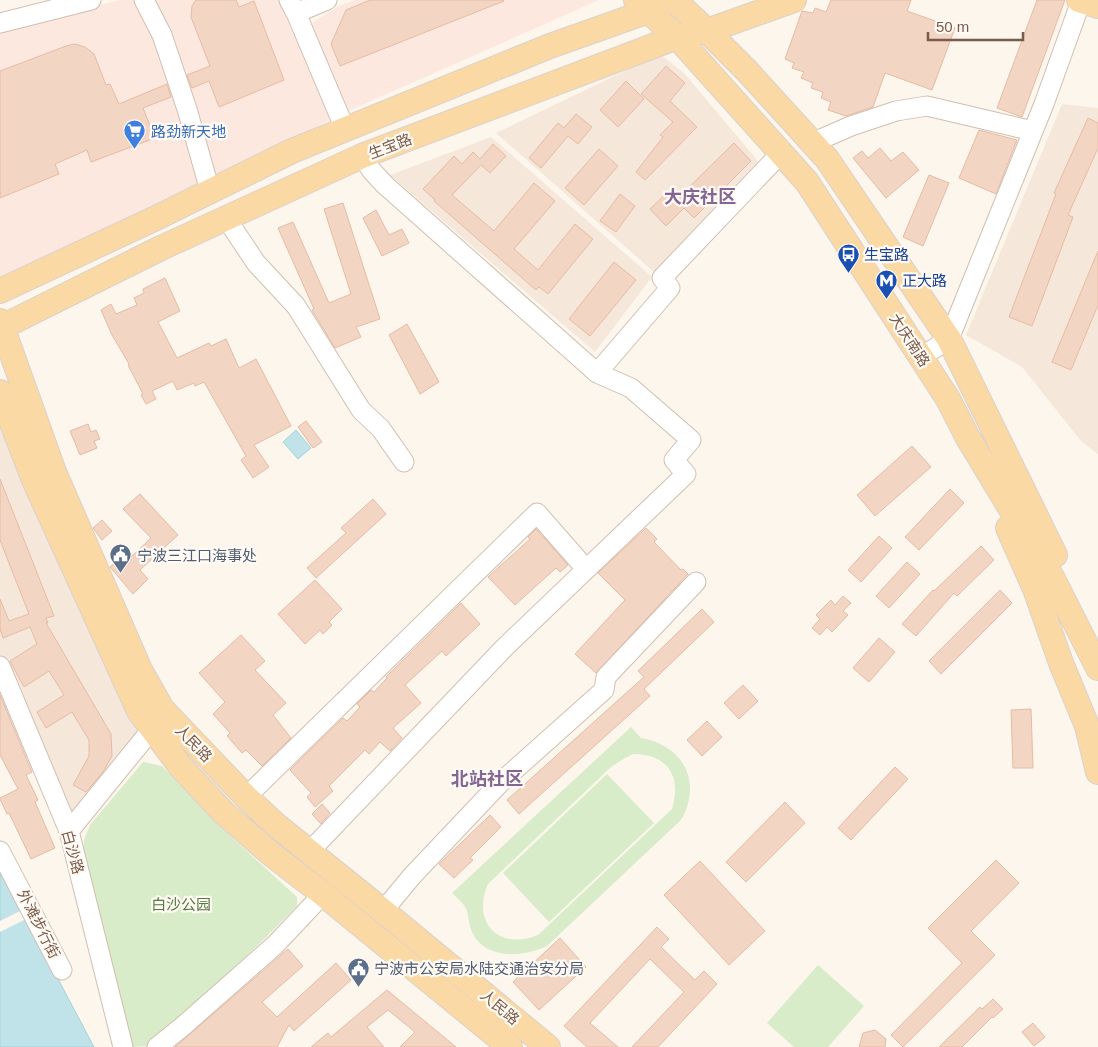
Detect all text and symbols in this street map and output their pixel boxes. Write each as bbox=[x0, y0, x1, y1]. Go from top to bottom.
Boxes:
scale bar bbox=[928, 10, 1023, 42]
text: 50 m bbox=[936, 18, 969, 35]
supermarket icon: 路劲新天地 bbox=[123, 119, 147, 150]
place label: 路劲新天地 bbox=[151, 123, 226, 140]
street label: 生宝路 bbox=[366, 130, 414, 162]
district label: 大庆社区 bbox=[664, 187, 736, 207]
bus stop icon: 生宝路 bbox=[836, 242, 860, 273]
place label: 生宝路 bbox=[864, 246, 909, 263]
metro station icon: 正大路 bbox=[874, 268, 898, 299]
place label: 正大路 bbox=[902, 272, 947, 289]
street label: 大庆南路 bbox=[887, 310, 933, 370]
public building icon: 宁波三江口海事处 bbox=[109, 543, 133, 574]
place label: 宁波三江口海事处 bbox=[137, 547, 257, 564]
street label: 人民路 bbox=[172, 721, 216, 765]
district label: 北站社区 bbox=[451, 769, 523, 789]
street label: 白沙路 bbox=[59, 828, 87, 876]
street label: 外滩步行街 bbox=[14, 887, 64, 961]
park label: 白沙公园 bbox=[151, 896, 211, 913]
public building icon: 宁波市公安局水陆交通治安分局 bbox=[346, 956, 370, 987]
place label: 宁波市公安局水陆交通治安分局 bbox=[374, 960, 584, 977]
street label: 人民路 bbox=[477, 986, 523, 1028]

